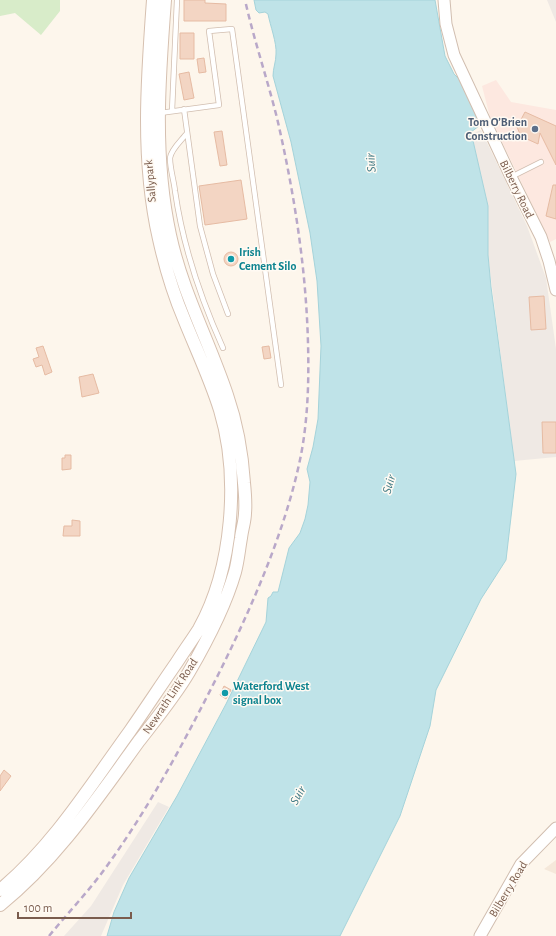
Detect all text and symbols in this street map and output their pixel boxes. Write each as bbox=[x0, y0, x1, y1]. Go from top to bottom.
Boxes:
place label: Tom O’Brien Construction bbox=[466, 116, 527, 142]
marker: Tom O’Brien Construction bbox=[530, 124, 540, 134]
water label: Suir bbox=[364, 152, 379, 173]
street label: Sallypark bbox=[142, 158, 159, 203]
street label: Bilberry Road bbox=[497, 158, 536, 220]
place label: Irish Cement Silo bbox=[239, 246, 297, 272]
marker: Irish Cement Silo bbox=[226, 254, 236, 264]
water label: Suir bbox=[381, 473, 399, 495]
street label: Newrath Link Road bbox=[140, 656, 200, 736]
place label: Waterford West signal box bbox=[233, 680, 309, 706]
marker: Waterford West signal box bbox=[220, 688, 230, 698]
water label: Suir bbox=[288, 784, 309, 807]
street label: Bilberry Road bbox=[487, 859, 530, 920]
scale bar bbox=[18, 894, 131, 920]
text: 100 m bbox=[24, 902, 52, 914]

